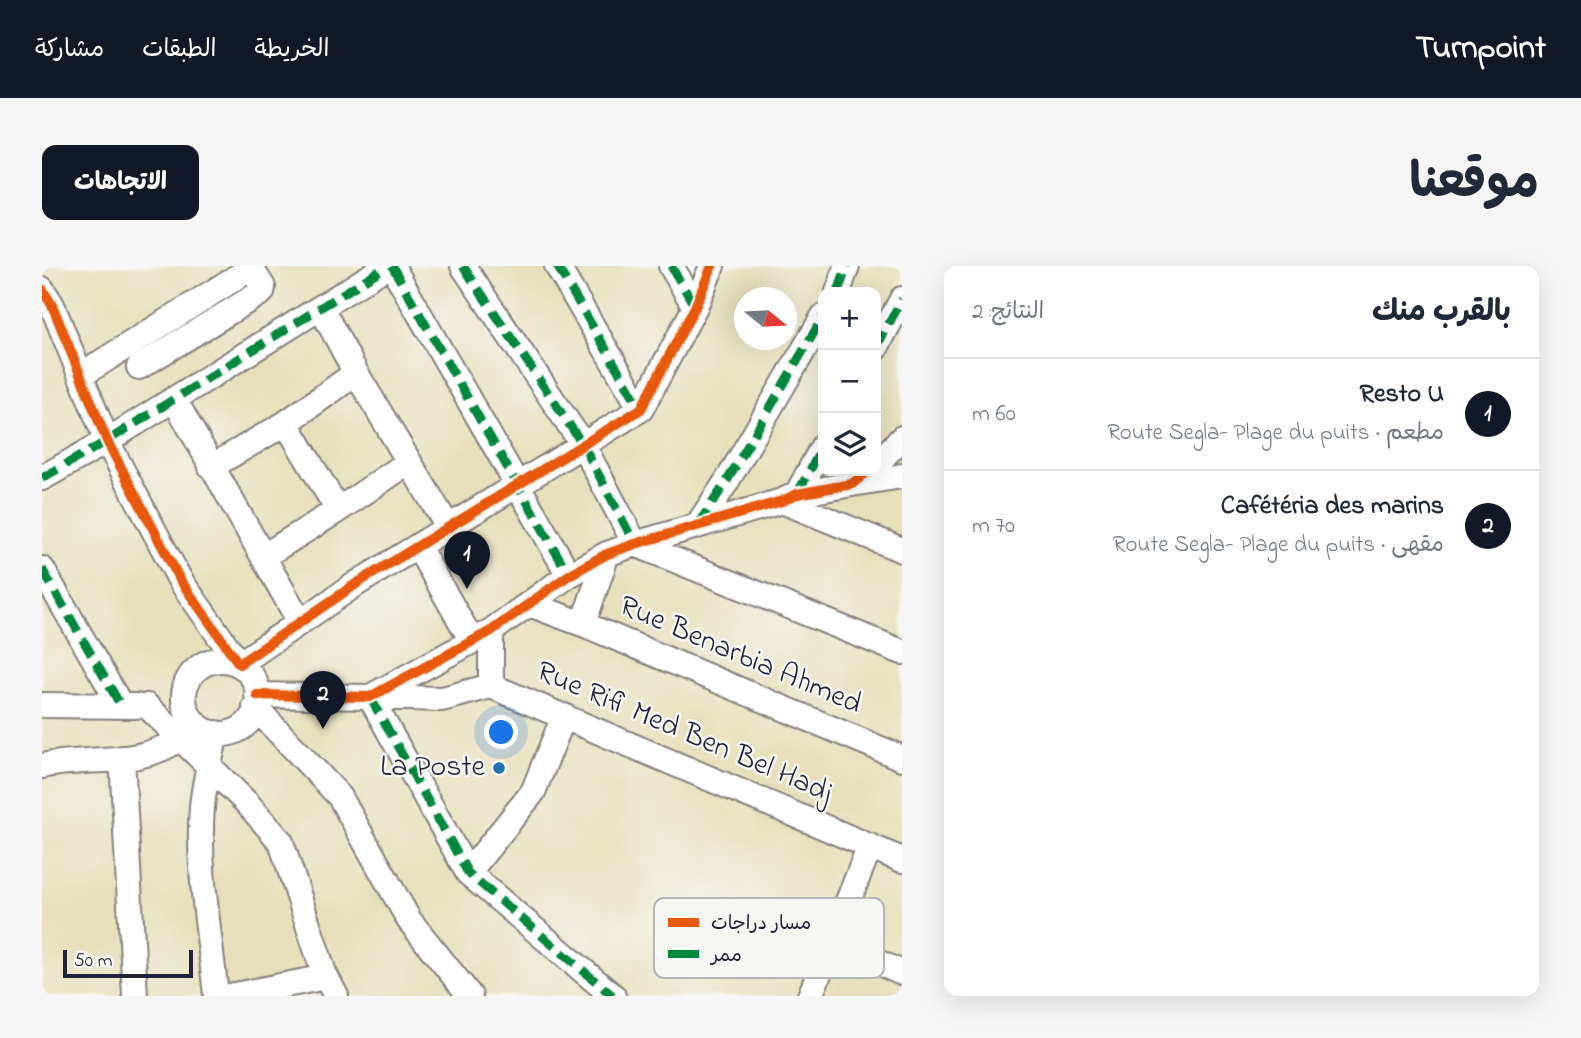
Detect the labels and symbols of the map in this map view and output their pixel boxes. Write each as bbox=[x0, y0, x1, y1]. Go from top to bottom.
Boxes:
north arrow bbox=[734, 287, 797, 350]
pin: 1 bbox=[444, 531, 490, 589]
street label: Rue Benarbia Ahmed bbox=[612, 585, 868, 727]
street label: Rue Rifi Med Ben Bel Hadj bbox=[529, 651, 840, 816]
pin: 2 bbox=[300, 671, 346, 729]
your location bbox=[484, 715, 518, 749]
place label: La Poste bbox=[380, 746, 486, 790]
marker: La Poste bbox=[491, 760, 507, 776]
legend bbox=[654, 898, 884, 978]
text: مسار دراجات bbox=[711, 911, 811, 938]
text: ممر bbox=[709, 943, 742, 970]
scale bar bbox=[63, 947, 192, 979]

